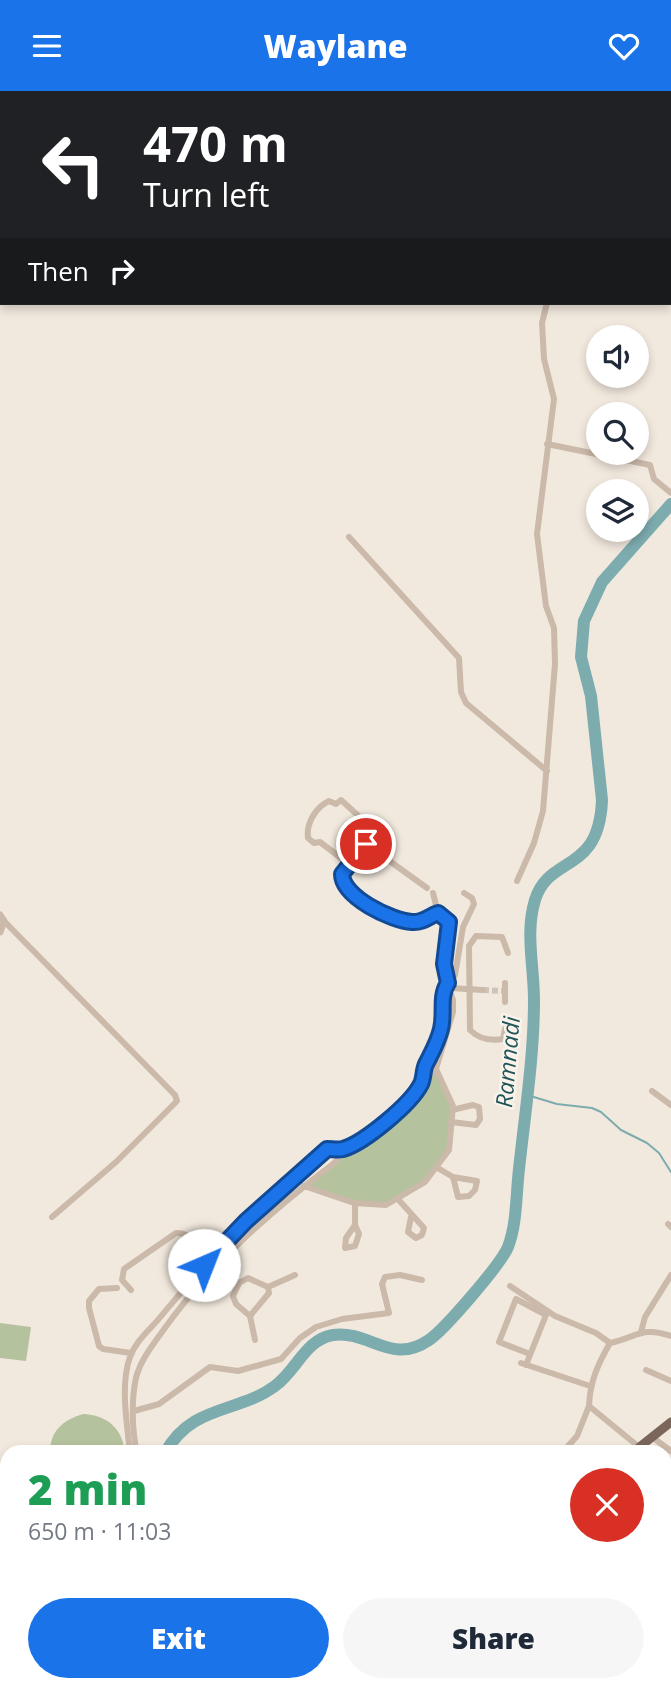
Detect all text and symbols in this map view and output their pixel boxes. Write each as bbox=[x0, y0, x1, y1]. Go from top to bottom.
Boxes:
text: Waylane bbox=[263, 24, 408, 67]
icon: menu bbox=[28, 27, 66, 65]
icon: heart bbox=[605, 27, 643, 65]
text: 470 m bbox=[143, 110, 288, 176]
icon: left bbox=[28, 119, 119, 210]
text: Turn left bbox=[143, 173, 269, 216]
icon: right bbox=[103, 252, 141, 290]
text: Then bbox=[28, 253, 89, 289]
map controls bbox=[586, 325, 649, 542]
button: sound bbox=[586, 325, 649, 388]
button: search bbox=[586, 402, 649, 465]
button: layers bbox=[586, 479, 649, 542]
pin bbox=[336, 814, 396, 874]
icon: arrive bbox=[347, 825, 385, 863]
water label: Ramnadi bbox=[487, 1014, 527, 1109]
position arrow bbox=[167, 1228, 241, 1302]
text: 2 min bbox=[28, 1460, 147, 1517]
button: close bbox=[570, 1468, 644, 1542]
text: 650 m · 11:03 bbox=[28, 1515, 171, 1547]
button: Exit bbox=[28, 1598, 329, 1678]
button: Share bbox=[343, 1598, 644, 1678]

